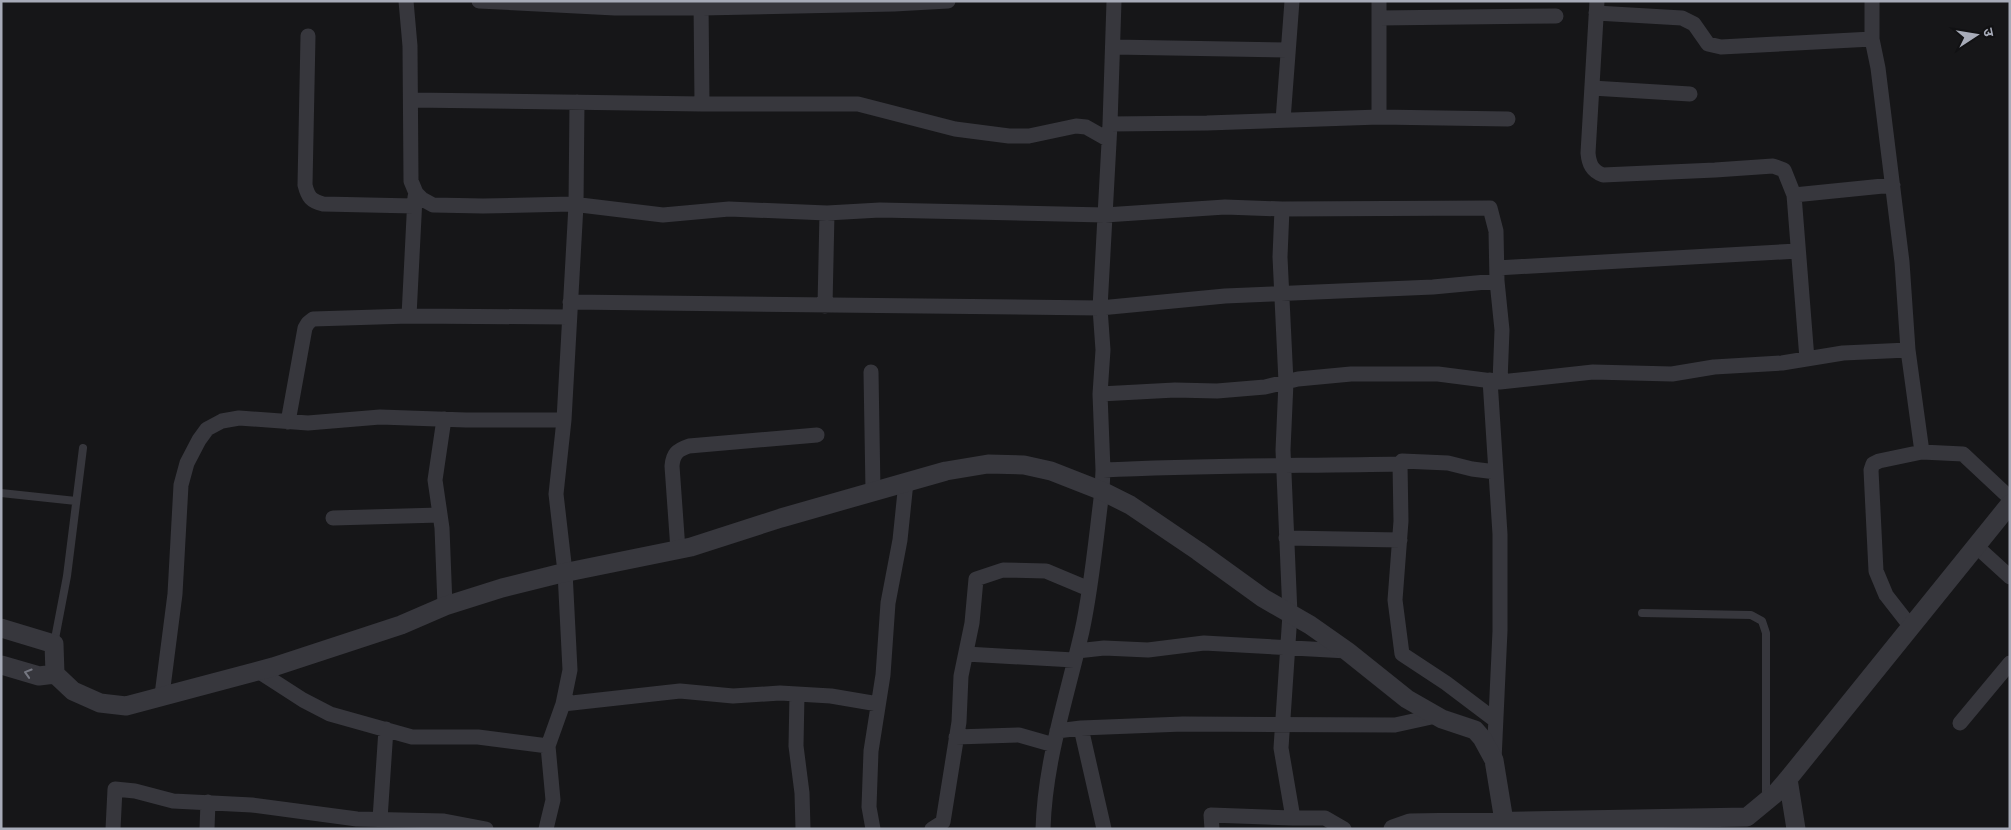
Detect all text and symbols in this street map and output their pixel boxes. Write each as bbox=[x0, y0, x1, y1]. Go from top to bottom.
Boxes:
north arrow bbox=[1951, 10, 2001, 60]
text: उ bbox=[1979, 26, 1999, 39]
one-way arrow bbox=[24, 668, 32, 678]

